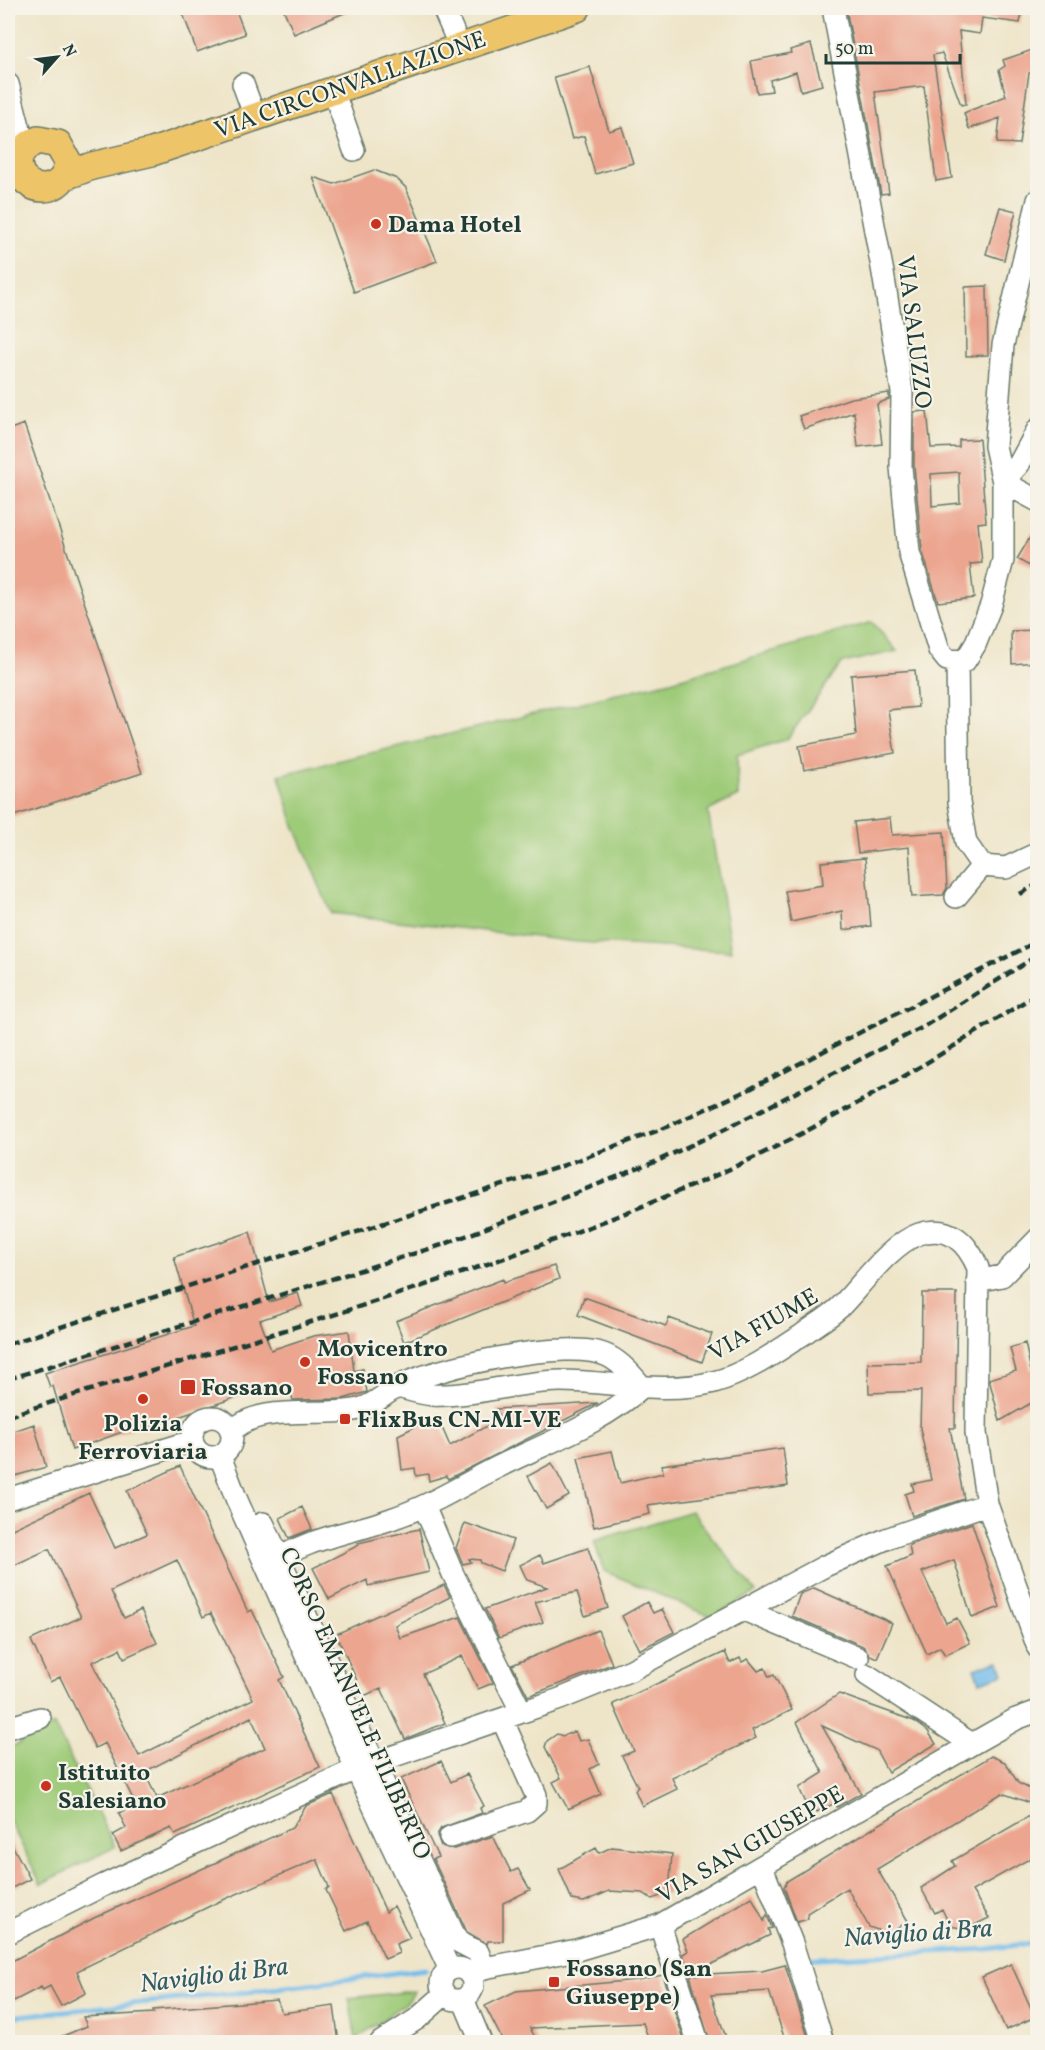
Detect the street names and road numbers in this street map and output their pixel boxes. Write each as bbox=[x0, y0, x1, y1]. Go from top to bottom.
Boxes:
street label: VIA CIRCONVALLAZIONE bbox=[210, 23, 491, 148]
street label: VIA SALUZZO bbox=[887, 254, 939, 411]
street label: VIA FIUME bbox=[703, 1281, 825, 1371]
street label: CORSO EMANUELE FILIBERTO bbox=[270, 1542, 439, 1866]
street label: VIA SAN GIUSEPPE bbox=[651, 1778, 851, 1913]

